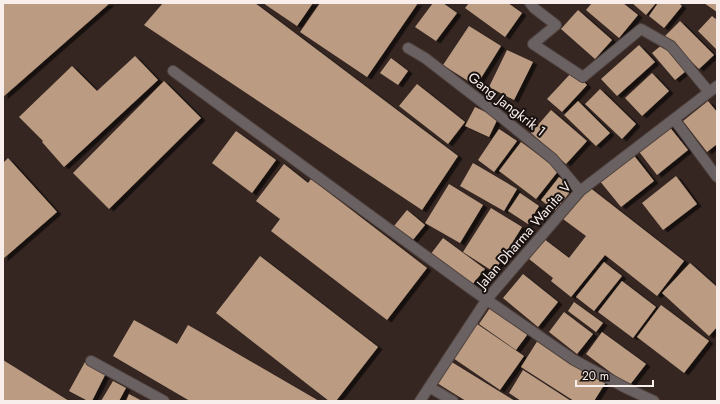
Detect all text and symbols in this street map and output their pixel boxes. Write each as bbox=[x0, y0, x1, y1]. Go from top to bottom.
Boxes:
street label: Gang Jangkrik 1 bbox=[464, 67, 550, 141]
street label: Jalan Dharma Wanita V bbox=[471, 177, 577, 294]
scale bar bbox=[576, 362, 653, 388]
text: 20 m bbox=[582, 367, 609, 385]

